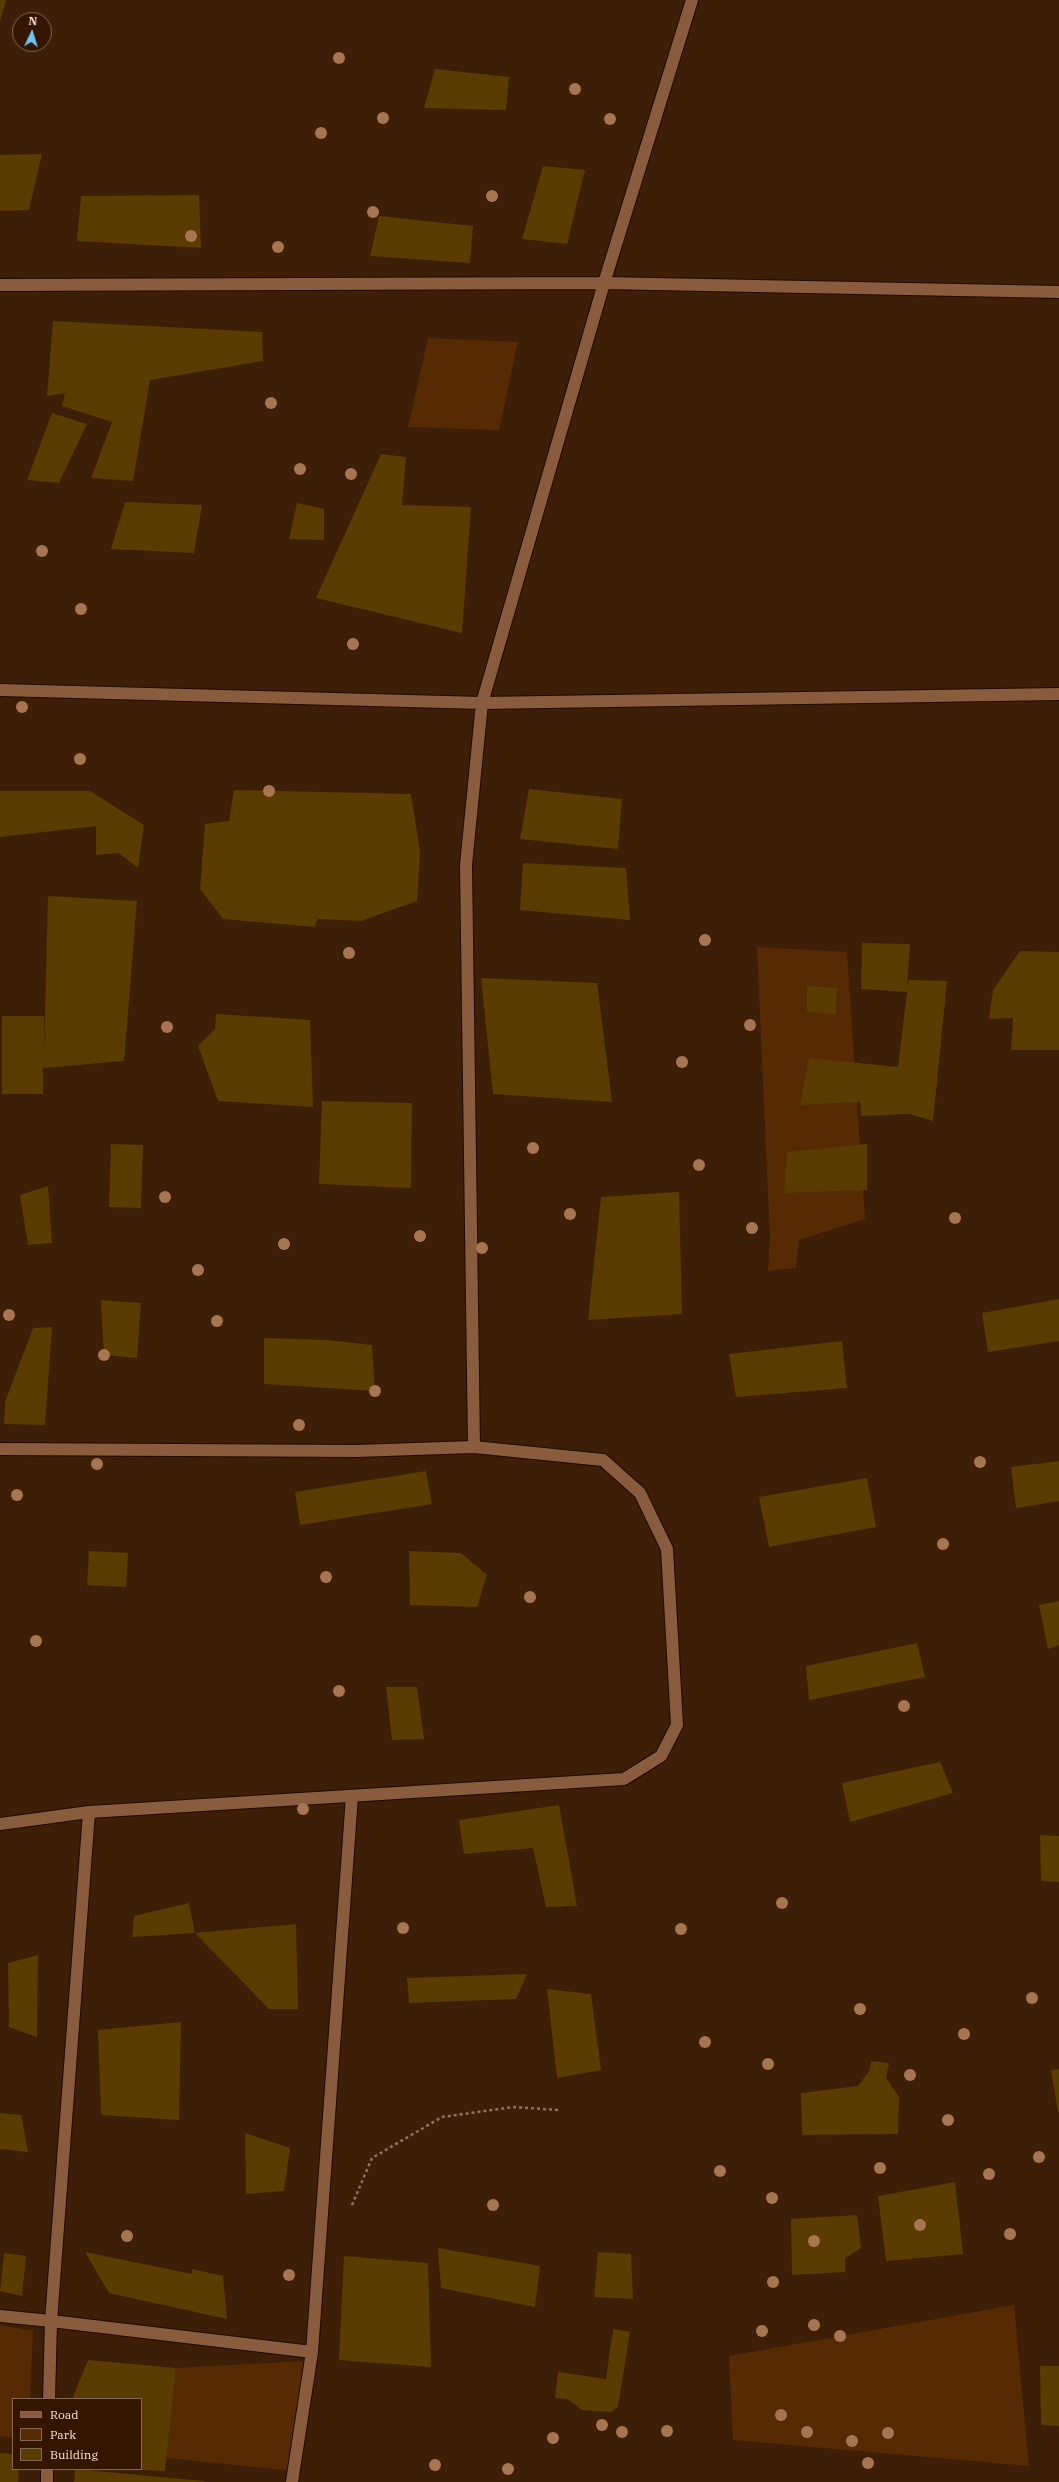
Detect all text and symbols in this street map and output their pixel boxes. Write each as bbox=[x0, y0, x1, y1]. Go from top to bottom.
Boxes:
north arrow bbox=[12, 12, 52, 52]
text: N bbox=[28, 14, 38, 28]
legend bbox=[12, 2398, 142, 2470]
text: Road bbox=[50, 2407, 79, 2422]
text: Park bbox=[50, 2427, 76, 2442]
text: Building bbox=[50, 2447, 98, 2462]

